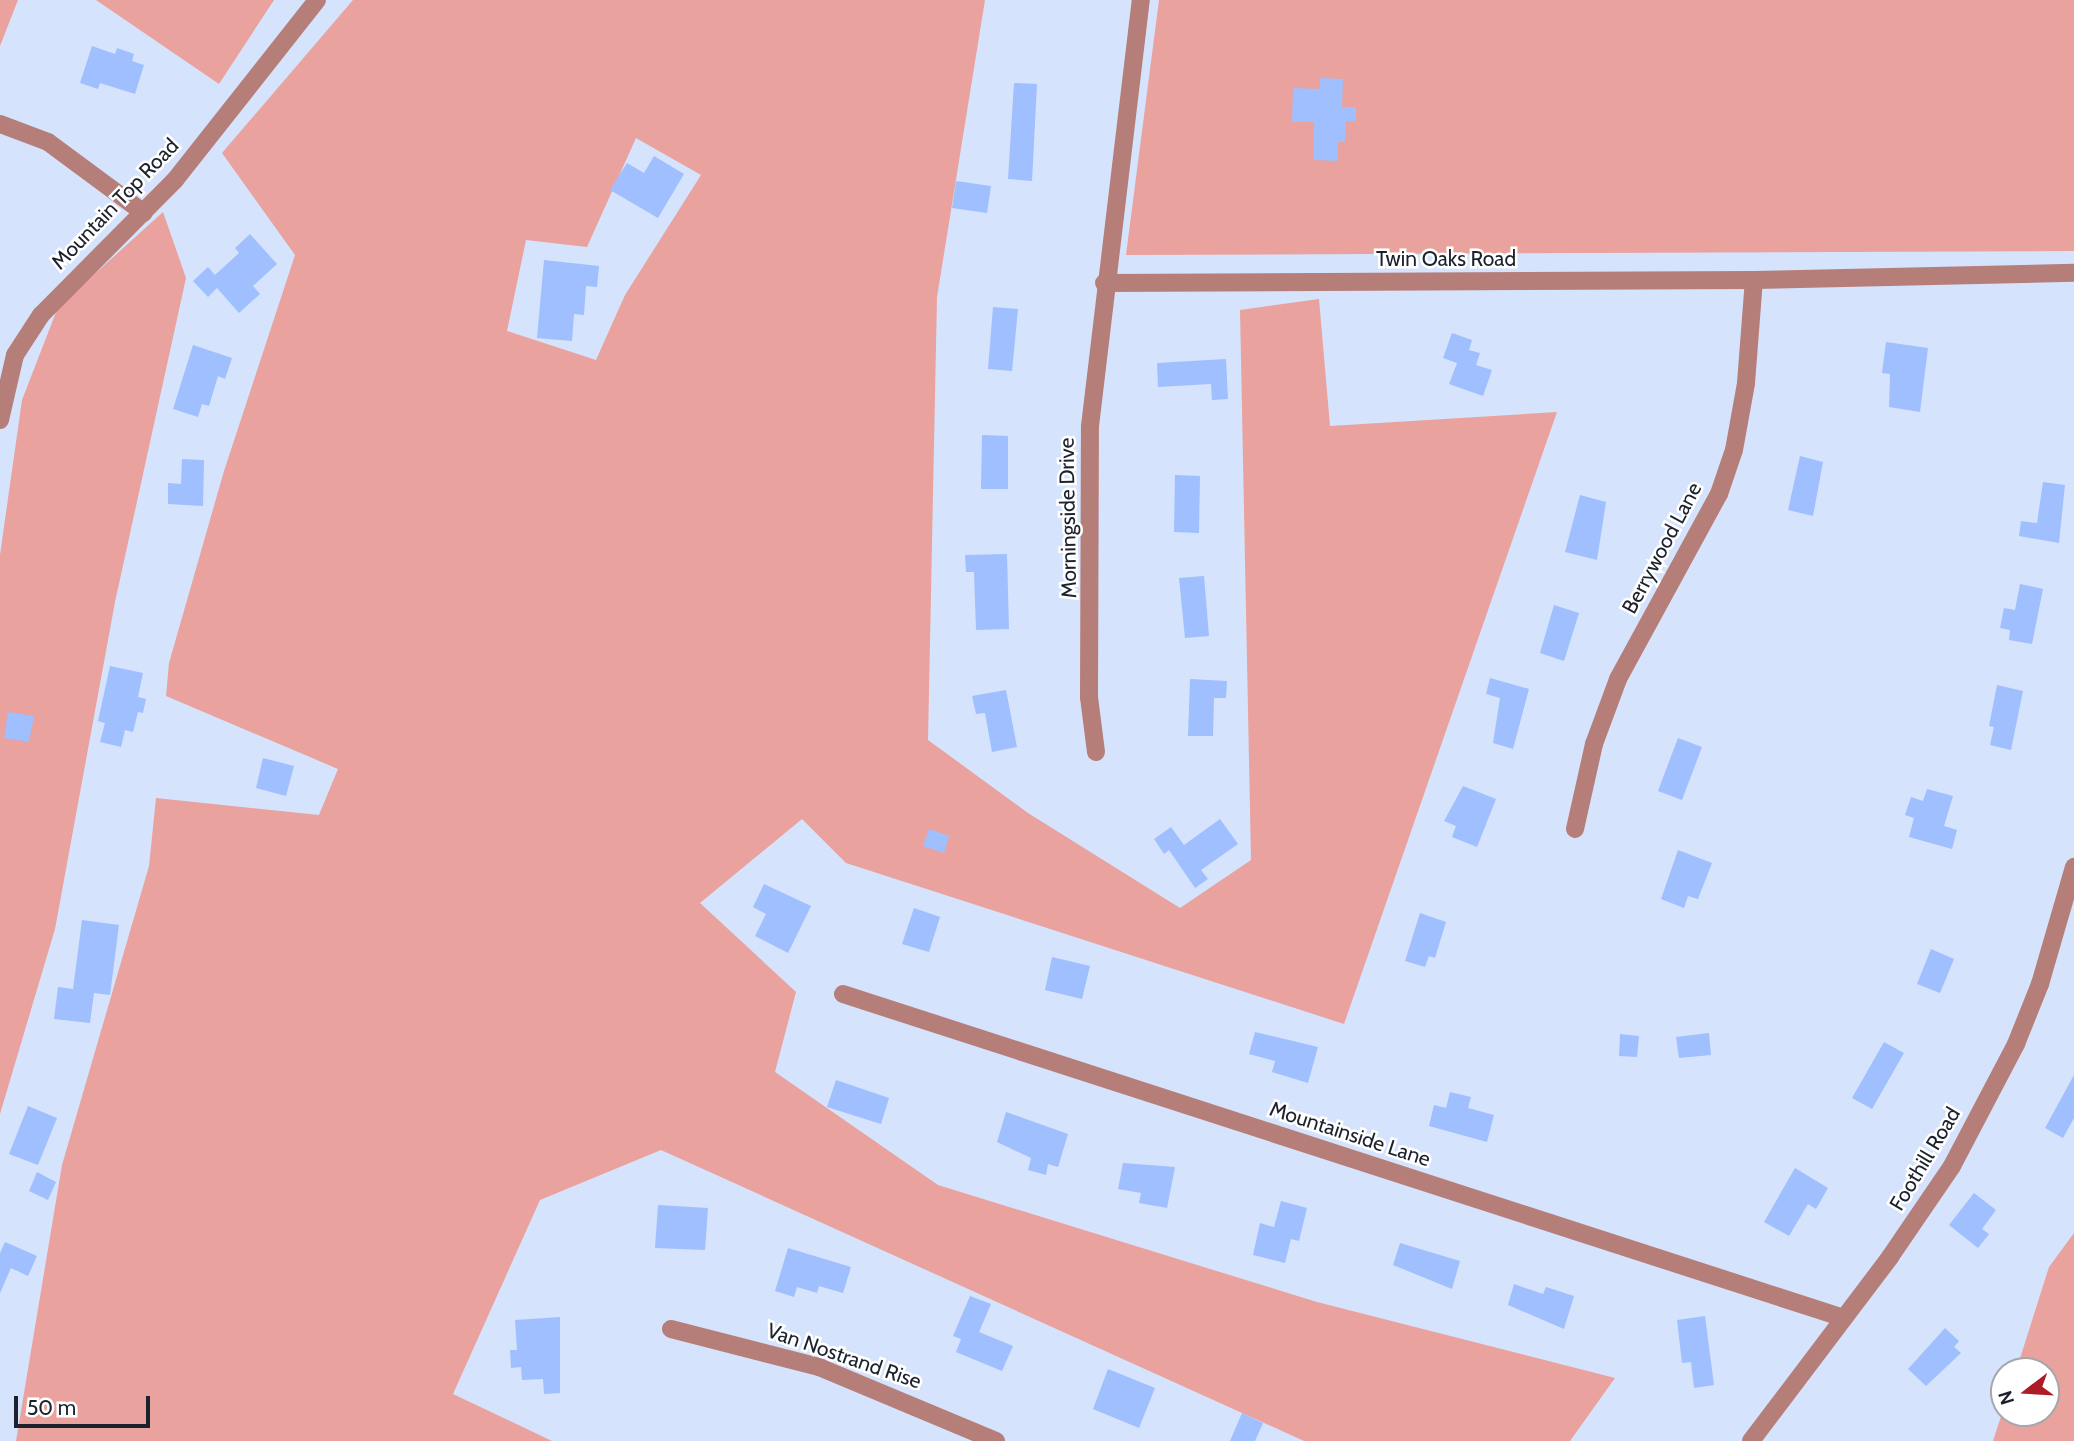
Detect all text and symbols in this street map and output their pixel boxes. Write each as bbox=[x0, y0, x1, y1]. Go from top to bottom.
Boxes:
street label: Mountain Top Road bbox=[46, 133, 184, 275]
street label: Twin Oaks Road bbox=[1376, 246, 1516, 272]
street label: Morningside Drive bbox=[1054, 437, 1082, 599]
street label: Berrywood Lane bbox=[1617, 478, 1707, 618]
street label: Mountainside Lane bbox=[1266, 1096, 1434, 1172]
street label: Foothill Road bbox=[1884, 1103, 1966, 1215]
street label: Van Nostrand Rise bbox=[764, 1318, 924, 1394]
north arrow bbox=[1990, 1357, 2060, 1427]
scale bar bbox=[18, 1382, 154, 1426]
text: N bbox=[1993, 1388, 2019, 1407]
text: 50 m bbox=[27, 1395, 76, 1420]

